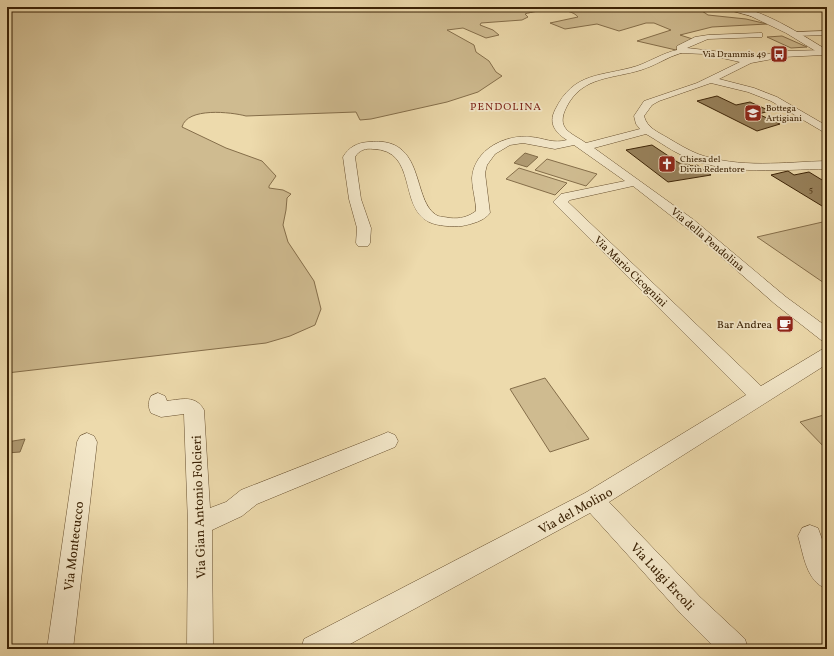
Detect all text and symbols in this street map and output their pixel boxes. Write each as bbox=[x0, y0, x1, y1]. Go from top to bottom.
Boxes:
bus stop icon: Via Drammis 49 bbox=[769, 44, 789, 64]
place label: Via Drammis 49 bbox=[702, 48, 766, 61]
district label: PENDOLINA bbox=[470, 100, 542, 115]
place label: Bottega Artigiani bbox=[766, 102, 802, 125]
school or university icon: Bottega Artigiani bbox=[743, 103, 763, 123]
place label: Chiesa del Divin Redentore bbox=[680, 153, 745, 176]
church icon: Chiesa del Divin Redentore bbox=[657, 154, 677, 174]
house number: 5 bbox=[809, 183, 813, 196]
street label: Via della Pendolina bbox=[667, 205, 748, 276]
street label: Via Mario Cicognini bbox=[590, 233, 670, 311]
cafe icon: Bar Andrea bbox=[775, 314, 795, 334]
place label: Bar Andrea bbox=[717, 318, 773, 333]
street label: Via Gian Antonio Folcieri bbox=[188, 435, 211, 579]
street label: Via del Molino bbox=[536, 484, 616, 540]
street label: Via Montecucco bbox=[61, 500, 89, 592]
street label: Via Luigi Ercoli bbox=[625, 540, 698, 615]

